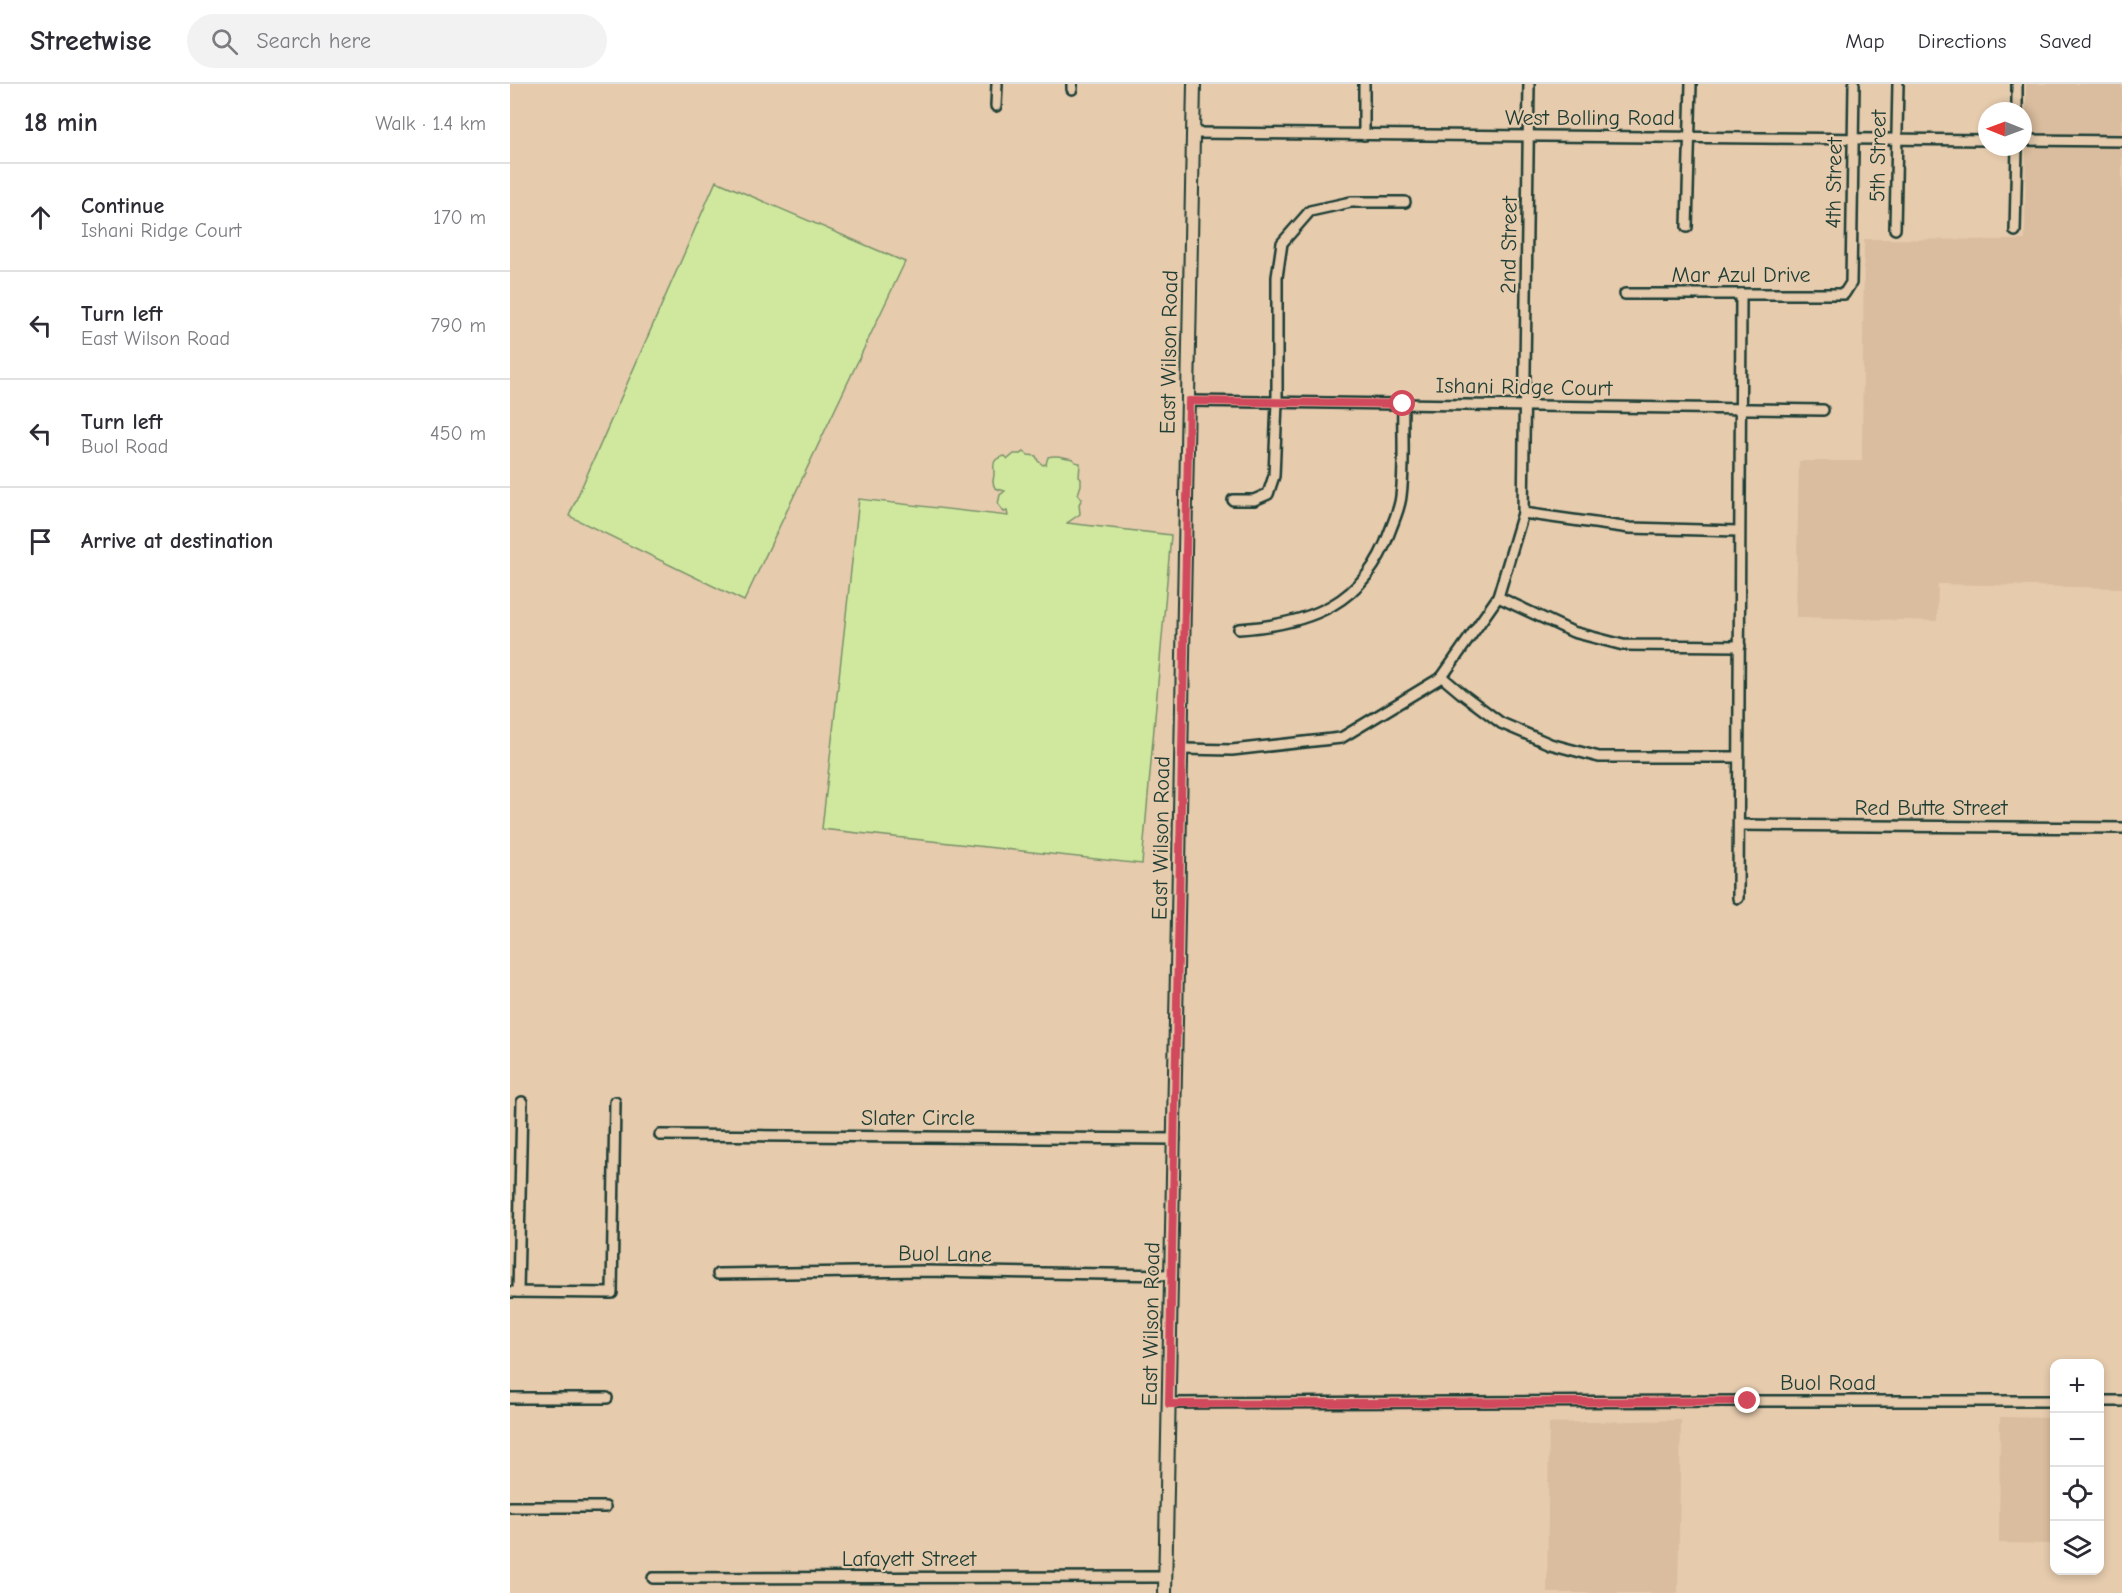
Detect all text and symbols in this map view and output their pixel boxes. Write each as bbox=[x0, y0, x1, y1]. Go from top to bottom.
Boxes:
search box bbox=[187, 14, 607, 68]
text: Streetwise bbox=[30, 25, 151, 57]
icon: search bbox=[208, 25, 241, 58]
text: Search here bbox=[256, 28, 371, 54]
text: Map bbox=[1845, 29, 1885, 53]
text: Directions bbox=[1918, 29, 2007, 53]
text: Saved bbox=[2040, 29, 2092, 53]
north arrow bbox=[1978, 102, 2032, 156]
street label: West Bolling Road bbox=[1505, 105, 1675, 131]
text: 18 min bbox=[24, 108, 98, 138]
street label: 5th Street bbox=[1864, 109, 1892, 202]
text: Walk · 1.4 km bbox=[375, 112, 486, 135]
street label: 4th Street bbox=[1820, 137, 1848, 229]
text: Continue bbox=[81, 193, 164, 219]
street label: 2nd Street bbox=[1495, 195, 1523, 294]
icon: ahead bbox=[24, 201, 57, 234]
text: 170 m bbox=[433, 206, 486, 229]
text: Ishani Ridge Court bbox=[81, 219, 242, 242]
street label: Mar Azul Drive bbox=[1672, 262, 1810, 288]
street label: East Wilson Road bbox=[1155, 270, 1183, 434]
text: Turn left bbox=[81, 301, 163, 327]
icon: left bbox=[24, 309, 57, 342]
text: 790 m bbox=[431, 314, 486, 337]
text: East Wilson Road bbox=[81, 327, 230, 350]
street label: Ishani Ridge Court bbox=[1435, 372, 1613, 402]
route start bbox=[1389, 390, 1415, 416]
text: Turn left bbox=[81, 409, 163, 435]
icon: left bbox=[24, 417, 57, 450]
text: 450 m bbox=[430, 422, 486, 445]
text: Buol Road bbox=[81, 435, 168, 458]
icon: arrive bbox=[24, 525, 57, 558]
text: Arrive at destination bbox=[81, 528, 273, 554]
street label: East Wilson Road bbox=[1147, 756, 1175, 920]
street label: Red Butte Street bbox=[1854, 795, 2008, 821]
street label: Slater Circle bbox=[861, 1105, 975, 1131]
street label: Buol Lane bbox=[898, 1240, 992, 1268]
street label: East Wilson Road bbox=[1137, 1242, 1165, 1406]
map controls bbox=[2050, 1359, 2104, 1575]
button: + bbox=[2050, 1359, 2104, 1413]
street label: Buol Road bbox=[1780, 1370, 1876, 1396]
route end bbox=[1734, 1387, 1760, 1413]
button: − bbox=[2050, 1413, 2104, 1467]
button: locate bbox=[2050, 1467, 2104, 1521]
button: layers bbox=[2050, 1521, 2104, 1575]
street label: Lafayett Street bbox=[842, 1546, 977, 1572]

